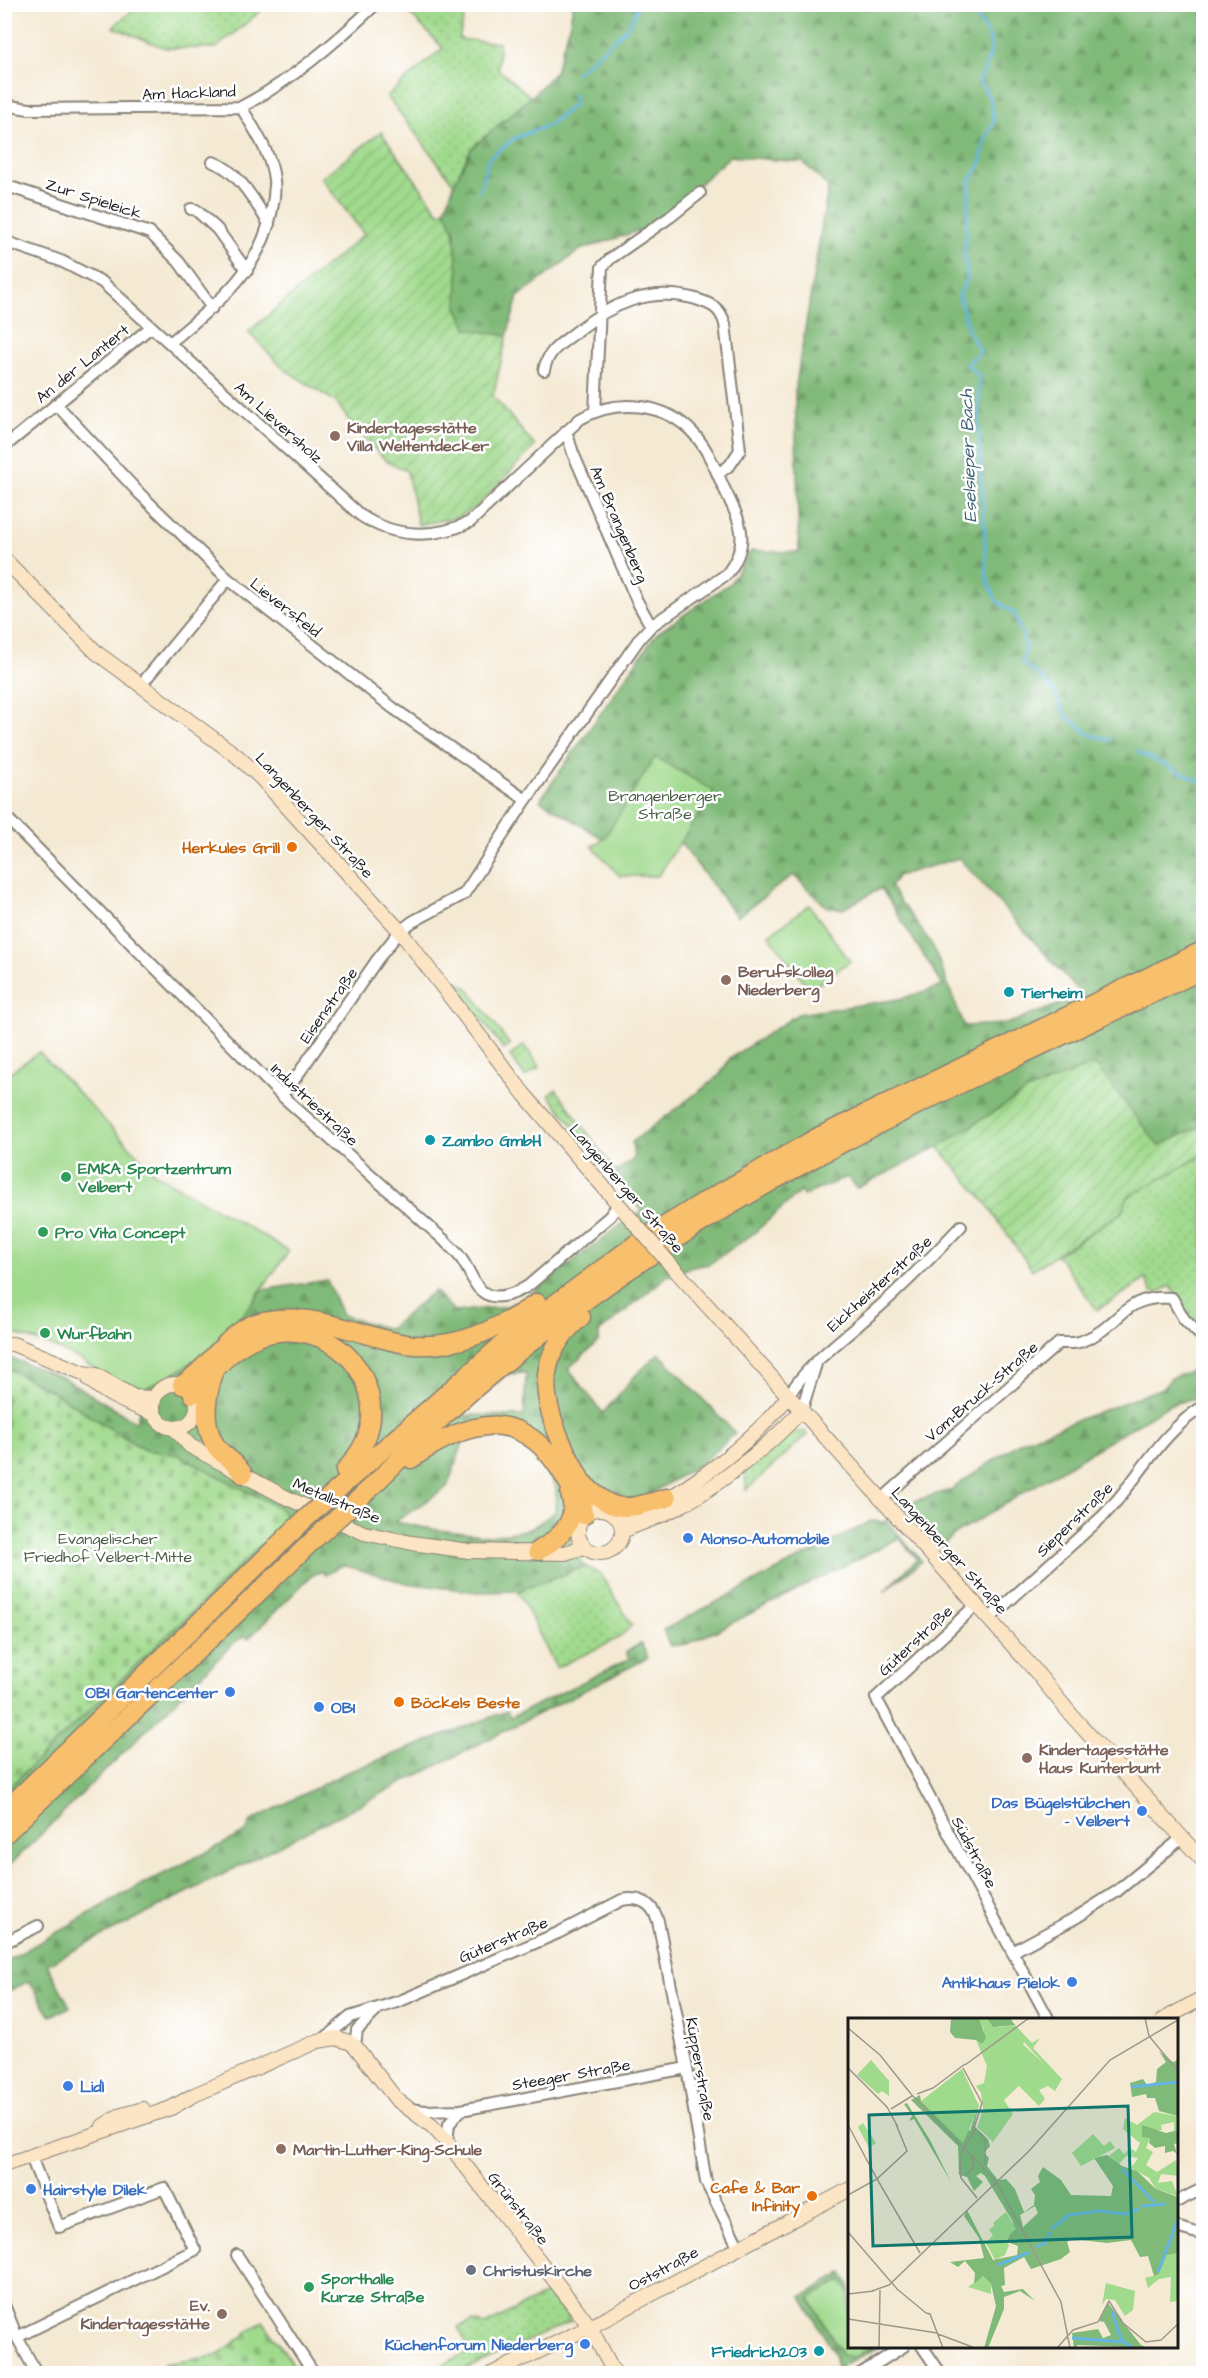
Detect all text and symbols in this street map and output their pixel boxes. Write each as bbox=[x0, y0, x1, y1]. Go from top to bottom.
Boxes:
street label: Am Hackland bbox=[142, 80, 236, 106]
street label: Zur Spieleick bbox=[43, 173, 145, 225]
street label: An der Lantert bbox=[31, 319, 134, 408]
street label: Am Lieversholz bbox=[229, 377, 328, 469]
water label: Eselsieper Bach bbox=[954, 388, 983, 523]
place label: Kindertagesstätte Villa Weltentdecker bbox=[346, 417, 489, 457]
marker: Kindertagesstätte Villa Weltentdecker bbox=[328, 429, 342, 443]
street label: Am Brangenberg bbox=[584, 463, 654, 587]
street label: Lieversfeld bbox=[245, 573, 326, 643]
street label: Langenberger Straße bbox=[249, 748, 379, 884]
park label: Brangenberger Straße bbox=[608, 785, 722, 825]
place label: Herkules Grill bbox=[182, 837, 280, 859]
marker: Herkules Grill bbox=[285, 840, 299, 854]
place label: Berufskolleg Niederberg bbox=[738, 961, 834, 1003]
street label: Eisenstraße bbox=[295, 963, 363, 1048]
marker: Berufskolleg Niederberg bbox=[719, 973, 733, 987]
place label: Tierheim bbox=[1020, 982, 1083, 1004]
marker: Tierheim bbox=[1002, 985, 1016, 999]
street label: Industriestraße bbox=[266, 1058, 363, 1151]
street label: Langenberger Straße bbox=[563, 1119, 689, 1259]
place label: Zambo GmbH bbox=[442, 1130, 542, 1152]
marker: Zambo GmbH bbox=[423, 1133, 437, 1147]
place label: EMKA Sportzentrum Velbert bbox=[77, 1158, 232, 1198]
marker: EMKA Sportzentrum Velbert bbox=[59, 1170, 73, 1184]
place label: Pro Vita Concept bbox=[55, 1222, 186, 1244]
marker: Pro Vita Concept bbox=[36, 1225, 50, 1239]
street label: Eickheisterstraße bbox=[822, 1230, 937, 1337]
place label: Wurfbahn bbox=[56, 1323, 132, 1345]
marker: Wurfbahn bbox=[38, 1326, 52, 1340]
street label: Vom-Bruck-Straße bbox=[920, 1336, 1043, 1447]
street label: Metallstraße bbox=[289, 1473, 384, 1529]
street label: Sieperstraße bbox=[1031, 1477, 1118, 1562]
street label: Langenberger Straße bbox=[885, 1482, 1013, 1620]
park label: Evangelischer Friedhof Velbert-Mitte bbox=[24, 1528, 193, 1568]
place label: Alonso-Automobile bbox=[700, 1528, 830, 1550]
marker: Alonso-Automobile bbox=[681, 1531, 695, 1545]
street label: Güterstraße bbox=[874, 1600, 958, 1681]
place label: OBI Gartencenter bbox=[85, 1682, 218, 1704]
marker: OBI Gartencenter bbox=[223, 1685, 237, 1699]
place label: Böckels Beste bbox=[411, 1692, 520, 1714]
marker: Böckels Beste bbox=[392, 1695, 406, 1709]
place label: OBI bbox=[331, 1697, 356, 1719]
marker: OBI bbox=[312, 1700, 326, 1714]
place label: Kindertagesstätte Haus Kunterbunt bbox=[1039, 1739, 1169, 1779]
marker: Kindertagesstätte Haus Kunterbunt bbox=[1020, 1751, 1034, 1765]
place label: Das Bügelstübchen - Velbert bbox=[992, 1792, 1131, 1832]
marker: Das Bügelstübchen - Velbert bbox=[1135, 1804, 1149, 1818]
street label: Südstraße bbox=[946, 1813, 1002, 1892]
street label: Güterstraße bbox=[456, 1911, 552, 1969]
place label: Antikhaus Pielok bbox=[942, 1972, 1060, 1994]
marker: Antikhaus Pielok bbox=[1065, 1975, 1079, 1989]
street label: Küpperstraße bbox=[680, 2016, 720, 2123]
inset map bbox=[848, 2018, 1178, 2348]
street label: Steeger Straße bbox=[510, 2054, 633, 2097]
place label: Lidl bbox=[80, 2076, 105, 2098]
marker: Lidl bbox=[61, 2079, 75, 2093]
place label: Martin-Luther-King-Schule bbox=[293, 2139, 482, 2163]
marker: Martin-Luther-King-Schule bbox=[274, 2142, 288, 2156]
street label: Grünstraße bbox=[483, 2167, 554, 2250]
place label: Cafe & Bar Infinity bbox=[711, 2177, 800, 2218]
place label: Hairstyle Dilek bbox=[43, 2179, 147, 2202]
marker: Hairstyle Dilek bbox=[24, 2182, 38, 2196]
marker: Cafe & Bar Infinity bbox=[805, 2189, 819, 2203]
street label: Oststraße bbox=[624, 2241, 703, 2297]
place label: Christuskirche bbox=[483, 2260, 592, 2282]
marker: Christuskirche bbox=[464, 2263, 478, 2277]
place label: Sporthalle Kurze Straße bbox=[320, 2268, 425, 2308]
marker: Sporthalle Kurze Straße bbox=[302, 2280, 316, 2294]
place label: Ev. Kindertagesstätte bbox=[80, 2295, 210, 2337]
marker: Ev. Kindertagesstätte bbox=[215, 2307, 229, 2321]
place label: Küchenforum Niederberg bbox=[385, 2334, 574, 2358]
marker: Küchenforum Niederberg bbox=[578, 2337, 592, 2351]
place label: Friedrich203 bbox=[711, 2341, 808, 2363]
marker: Friedrich203 bbox=[812, 2344, 826, 2358]

